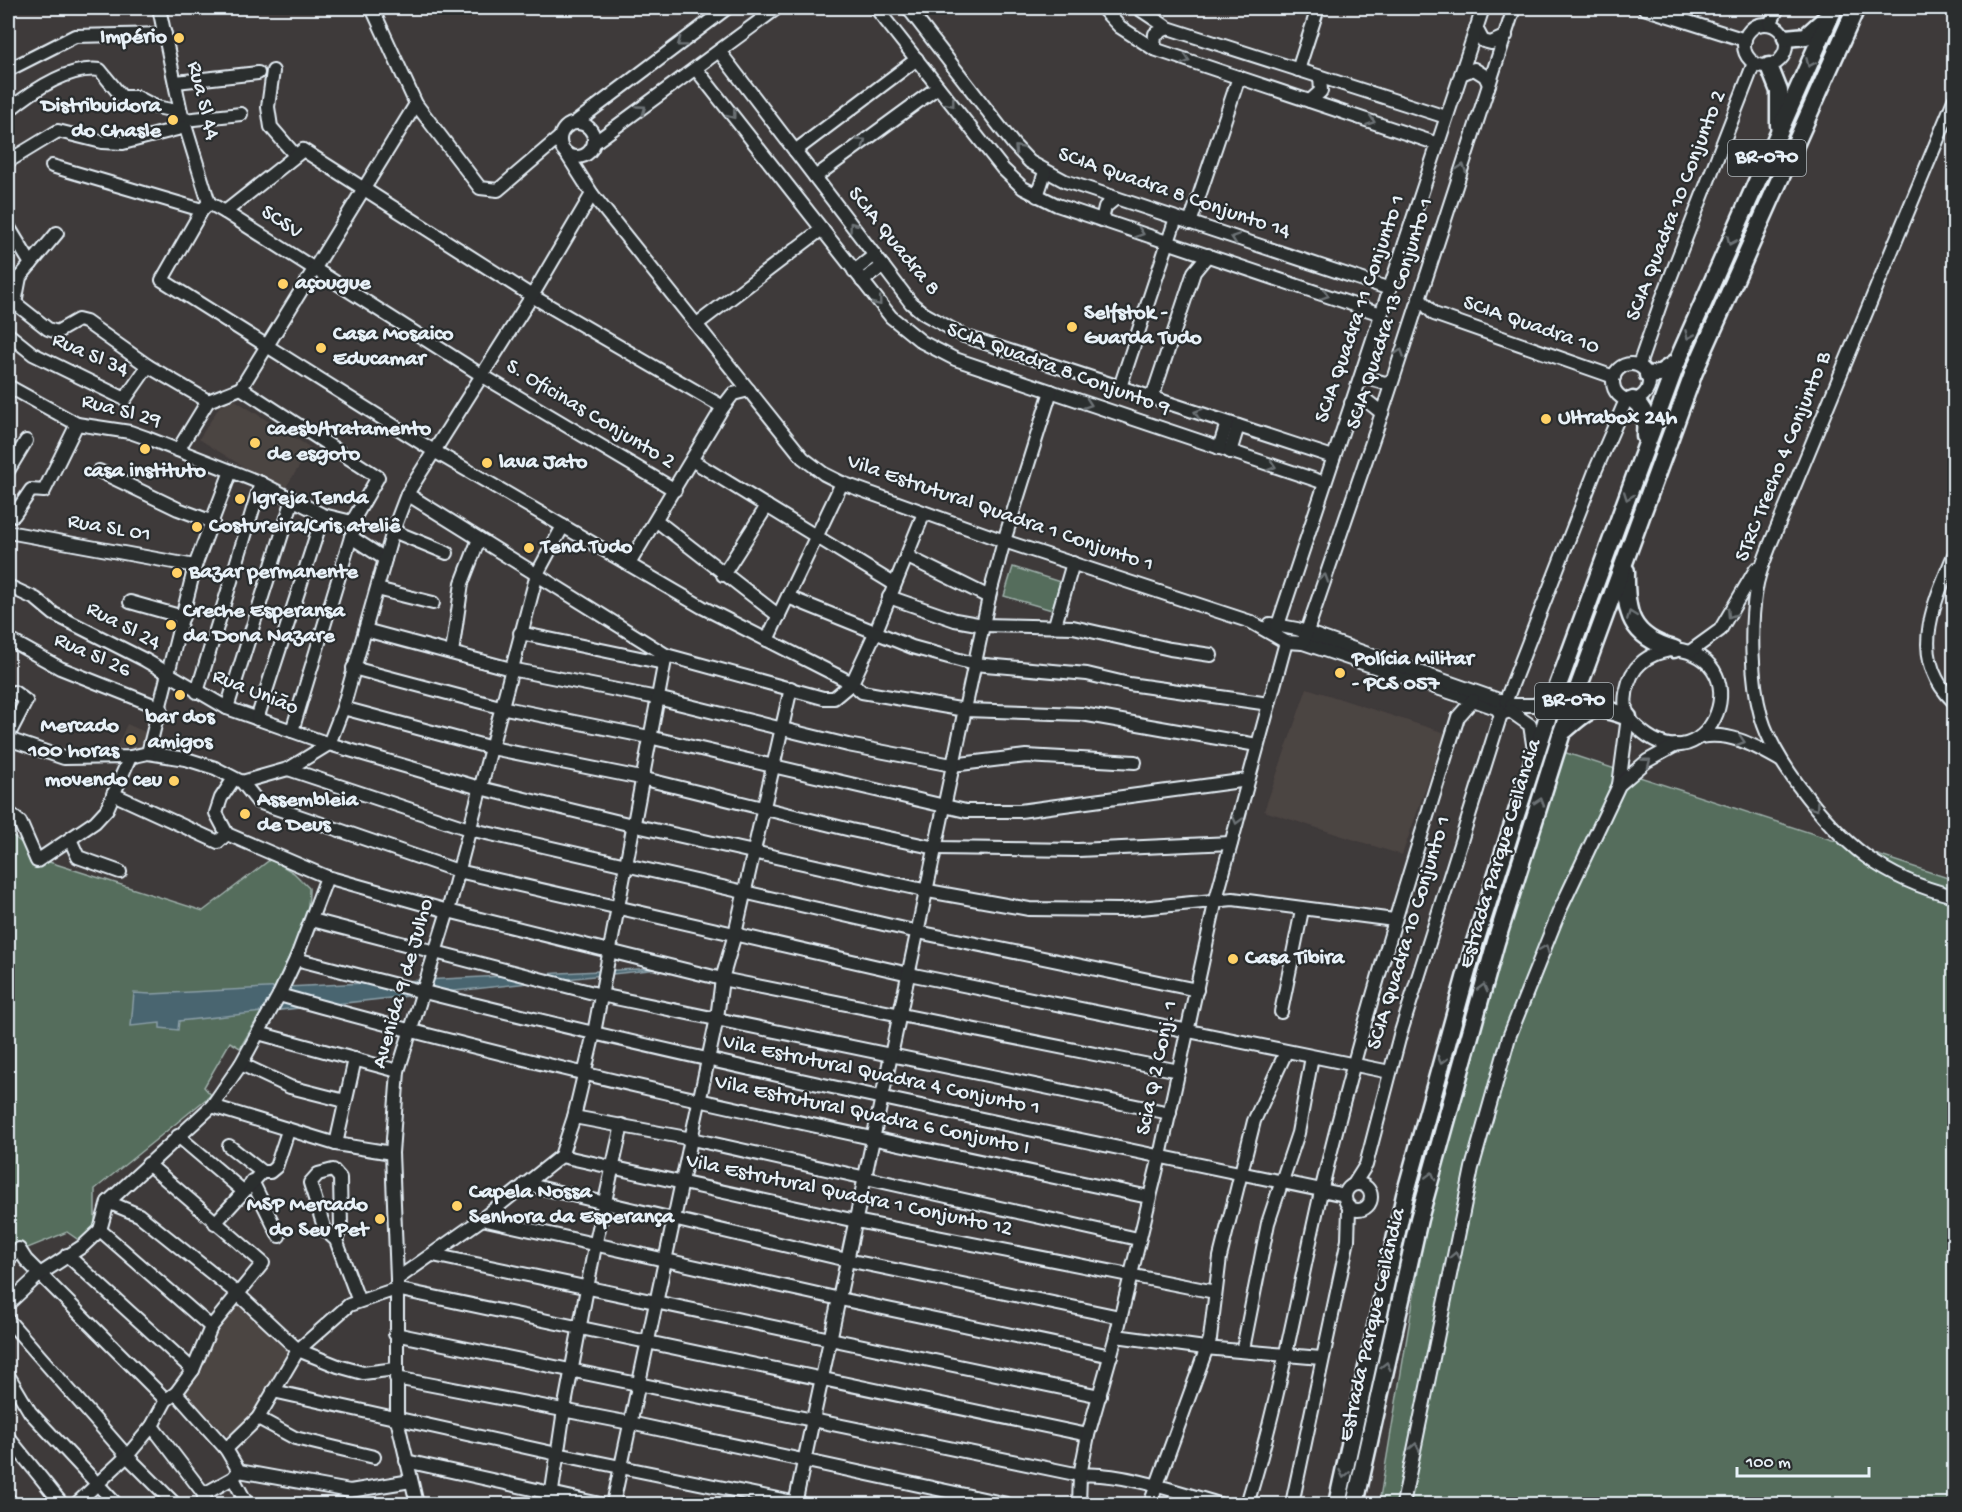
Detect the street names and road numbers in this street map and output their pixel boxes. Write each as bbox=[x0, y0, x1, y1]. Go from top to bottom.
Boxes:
street label: Rua Sl 44 bbox=[180, 59, 224, 144]
street label: SCIA Quadra 10 Conjunto 2 bbox=[1621, 87, 1733, 325]
road number: BR-070 bbox=[1728, 140, 1806, 176]
street label: SCIA Quadra 8 Conjunto 14 bbox=[1054, 142, 1294, 246]
street label: SCIA Quadra 8 bbox=[841, 182, 945, 302]
street label: SCIA Quadra 11 Conjunto 1 bbox=[1310, 192, 1412, 426]
street label: SCIA Quadra 13 Conjunto 1 bbox=[1341, 195, 1441, 433]
street label: SCSV bbox=[255, 200, 307, 246]
street label: SCIA Quadra 10 bbox=[1459, 291, 1603, 361]
street label: SCIA Quadra 8 Conjunto 9 bbox=[943, 317, 1173, 423]
street label: Rua Sl 34 bbox=[48, 328, 133, 385]
street label: STRC Trecho 4 Conjunto B bbox=[1730, 347, 1838, 566]
street label: S. Oficinas Conjunto 2 bbox=[501, 354, 679, 476]
street label: Rua Sl 29 bbox=[78, 389, 164, 435]
street label: Vila Estrutural Quadra 1 Conjunto 1 bbox=[842, 449, 1157, 579]
street label: Rua SL 01 bbox=[65, 509, 153, 549]
street label: Rua Sl 24 bbox=[81, 597, 165, 658]
street label: Rua Sl 26 bbox=[49, 628, 135, 685]
street label: Rua União bbox=[208, 664, 302, 722]
road number: BR-070 bbox=[1535, 683, 1613, 719]
street label: Estrada Parque Ceilândia bbox=[1454, 735, 1549, 972]
street label: SCIA Quadra 10 Conjunto 1 bbox=[1362, 813, 1458, 1053]
street label: Avenida 9 de Julho bbox=[367, 896, 441, 1072]
street label: Scia Q 2 Conj. 1 bbox=[1131, 998, 1185, 1138]
street label: Vila Estrutural Quadra 4 Conjunto 1 bbox=[719, 1029, 1042, 1122]
street label: Vila Estrutural Quadra 6 Conjunto I bbox=[711, 1070, 1032, 1162]
street label: Vila Estrutural Quadra 1 Conjunto 12 bbox=[682, 1148, 1015, 1243]
street label: Estrada Parque Ceilândia bbox=[1333, 1205, 1413, 1444]

